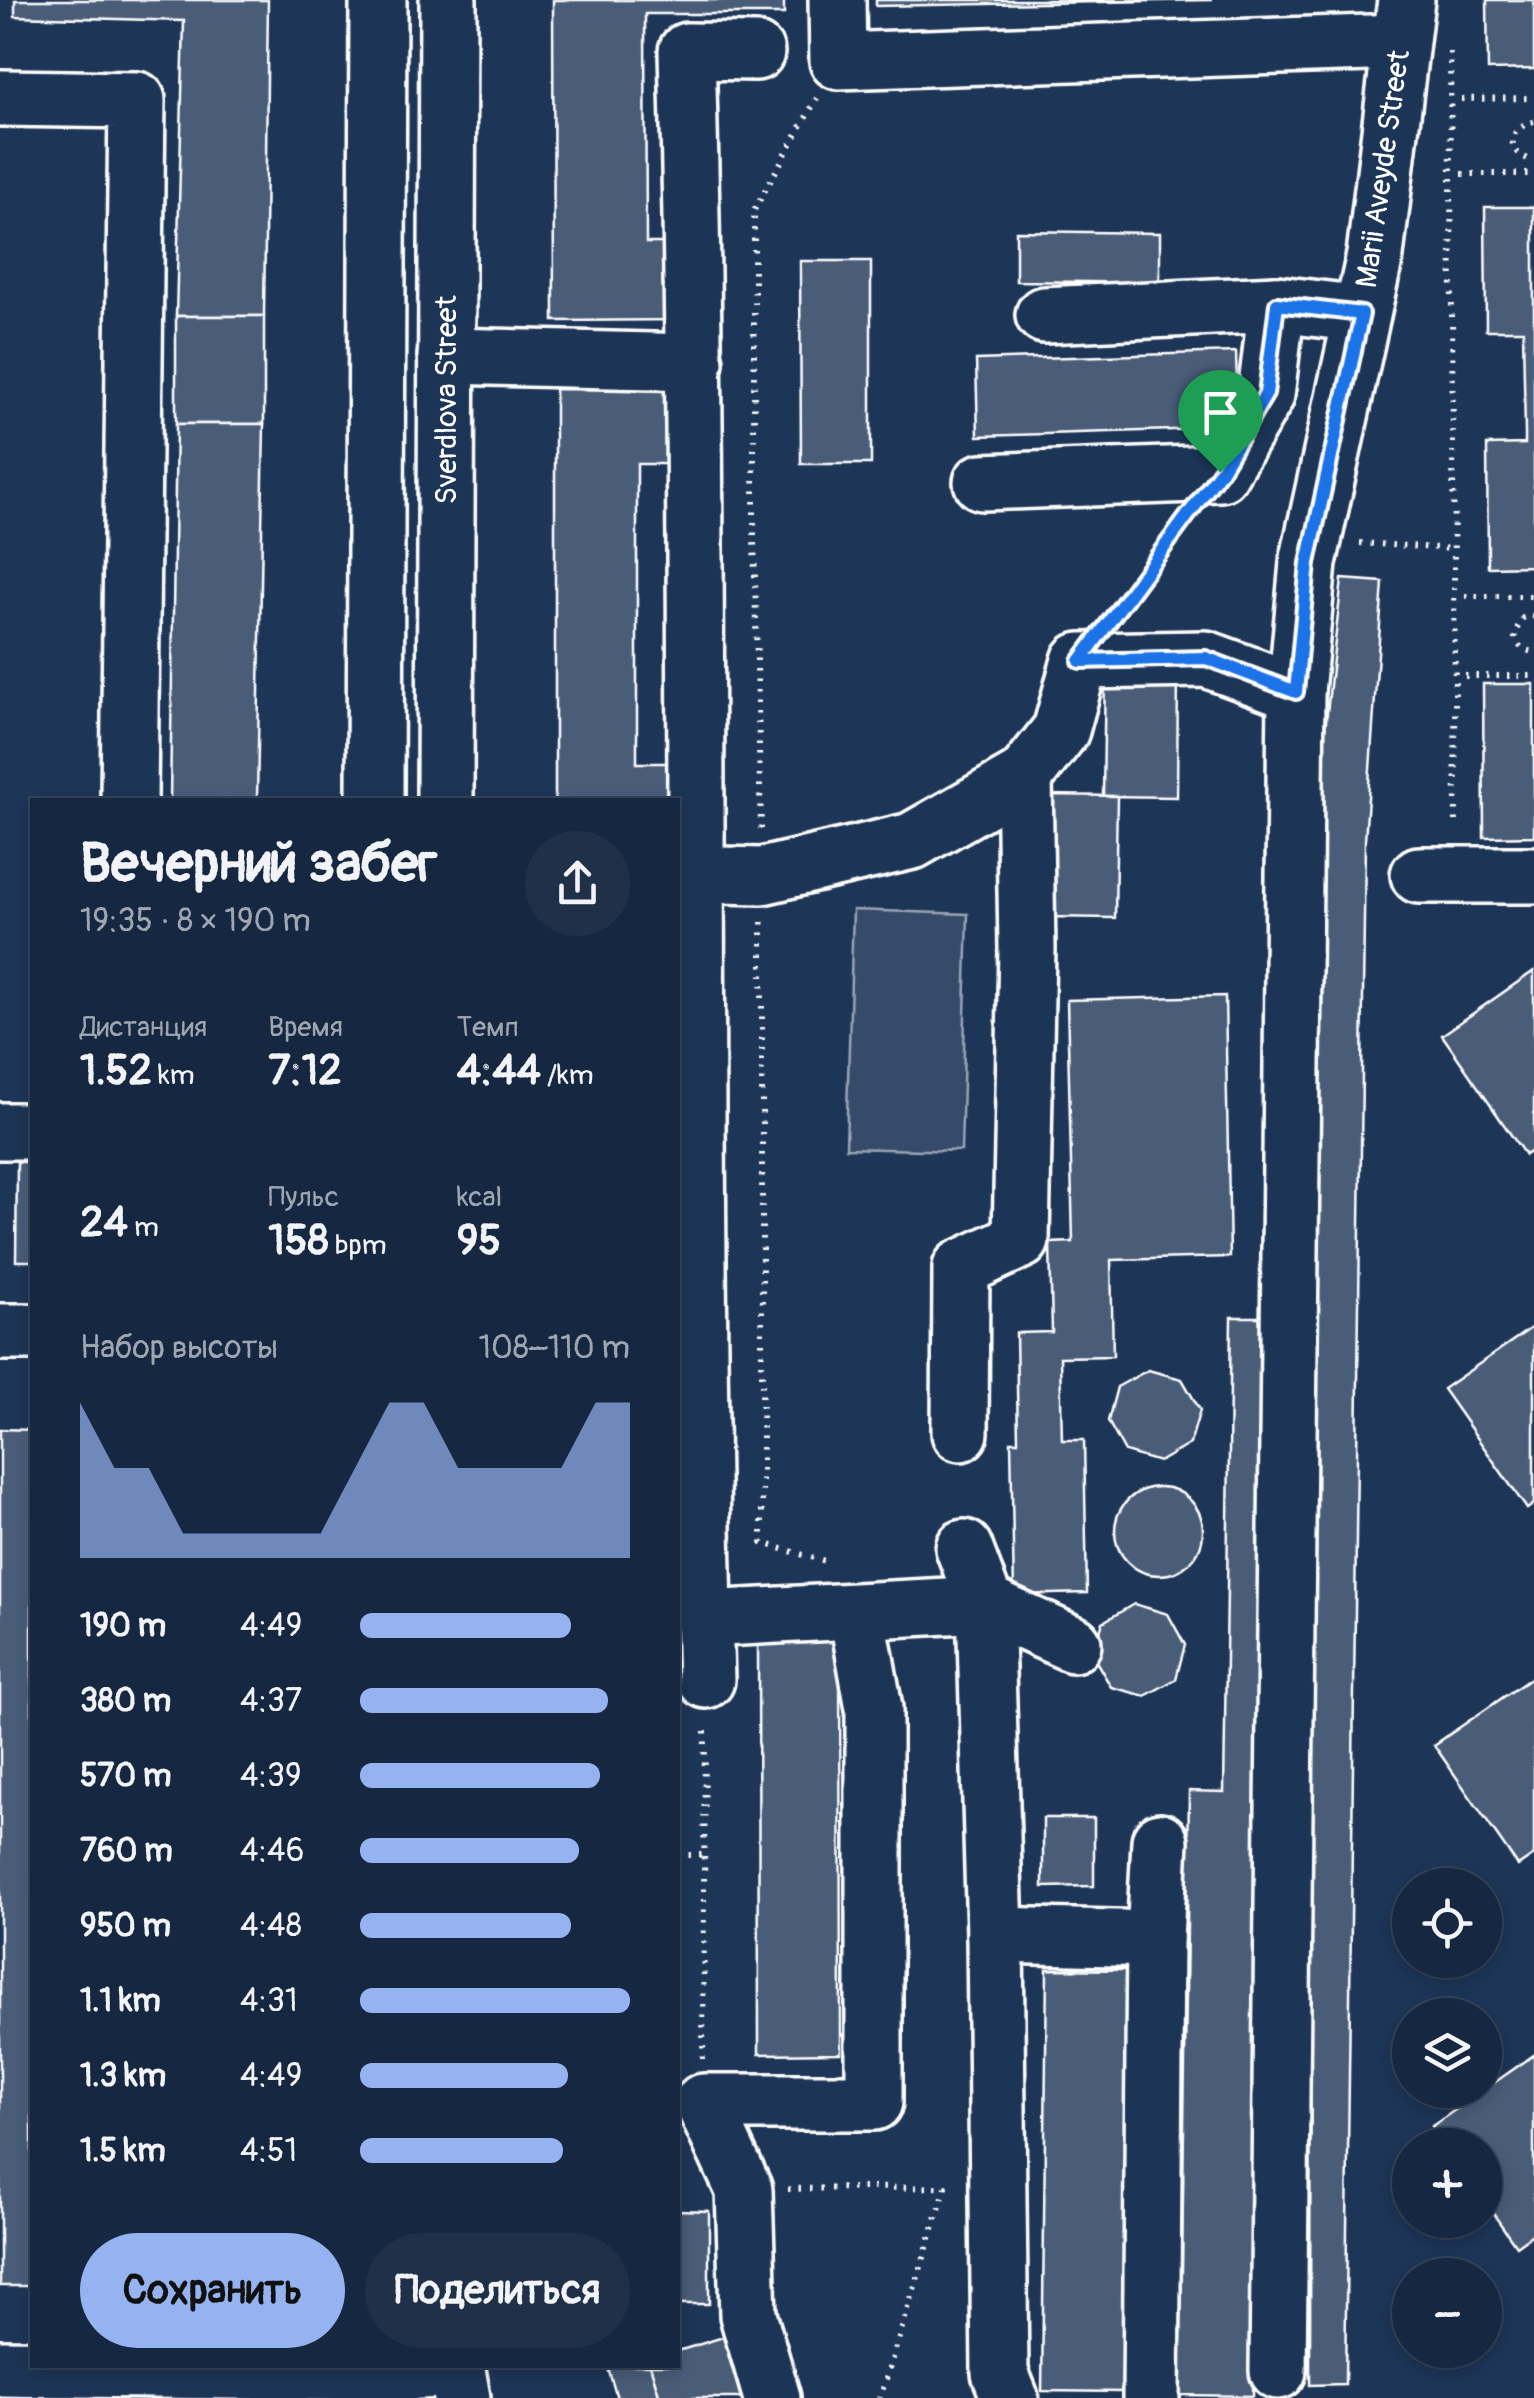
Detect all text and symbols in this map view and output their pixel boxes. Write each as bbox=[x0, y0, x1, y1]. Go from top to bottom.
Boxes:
street label: Marii Aveyde Street bbox=[1348, 47, 1418, 290]
street label: Sverdlova Street bbox=[428, 295, 465, 505]
pin bbox=[1178, 370, 1263, 473]
icon: arrive bbox=[1193, 385, 1248, 440]
text: Вечерний забег bbox=[80, 829, 437, 898]
button: share bbox=[525, 831, 630, 936]
text: 19:35 · 8 × 190 m bbox=[80, 901, 311, 941]
text: Дистанция bbox=[80, 1010, 207, 1045]
text: Время bbox=[268, 1010, 343, 1045]
text: Темп bbox=[457, 1010, 519, 1045]
text: 1.52 bbox=[80, 1045, 152, 1097]
text: 7:12 bbox=[268, 1045, 342, 1097]
text: 4:44 bbox=[457, 1045, 541, 1097]
text: km bbox=[152, 1058, 195, 1093]
text: /km bbox=[541, 1058, 594, 1093]
text: Пульс bbox=[268, 1180, 339, 1215]
text: kcal bbox=[457, 1180, 502, 1215]
text: 24 bbox=[80, 1197, 128, 1249]
text: m bbox=[128, 1210, 159, 1245]
text: 158 bbox=[268, 1215, 329, 1267]
text: 95 bbox=[457, 1215, 501, 1267]
text: bpm bbox=[329, 1228, 387, 1263]
text: Набор высоты bbox=[80, 1328, 278, 1368]
text: 108–110 m bbox=[478, 1328, 630, 1368]
text: 190 m bbox=[80, 1606, 166, 1646]
text: 4:49 bbox=[240, 1606, 302, 1646]
text: 380 m bbox=[80, 1681, 171, 1721]
text: 4:37 bbox=[240, 1681, 302, 1721]
text: 570 m bbox=[80, 1756, 172, 1796]
text: 4:39 bbox=[240, 1756, 301, 1796]
text: 760 m bbox=[80, 1831, 173, 1871]
text: 4:46 bbox=[240, 1831, 304, 1871]
map controls bbox=[1392, 1868, 1502, 2368]
button: locate bbox=[1392, 1868, 1502, 1978]
text: 950 m bbox=[80, 1906, 171, 1946]
text: 4:48 bbox=[240, 1906, 302, 1946]
text: 1.1 km bbox=[80, 1981, 161, 2021]
text: 4:31 bbox=[240, 1981, 297, 2021]
button: layers bbox=[1392, 1998, 1502, 2108]
text: 1.3 km bbox=[80, 2056, 166, 2096]
text: 4:49 bbox=[240, 2056, 302, 2096]
button: + bbox=[1392, 2128, 1502, 2238]
text: 1.5 km bbox=[80, 2131, 166, 2171]
text: 4:51 bbox=[240, 2131, 297, 2171]
button: Сохранить bbox=[80, 2233, 345, 2348]
button: Поделиться bbox=[365, 2233, 630, 2348]
button: − bbox=[1392, 2258, 1502, 2368]

